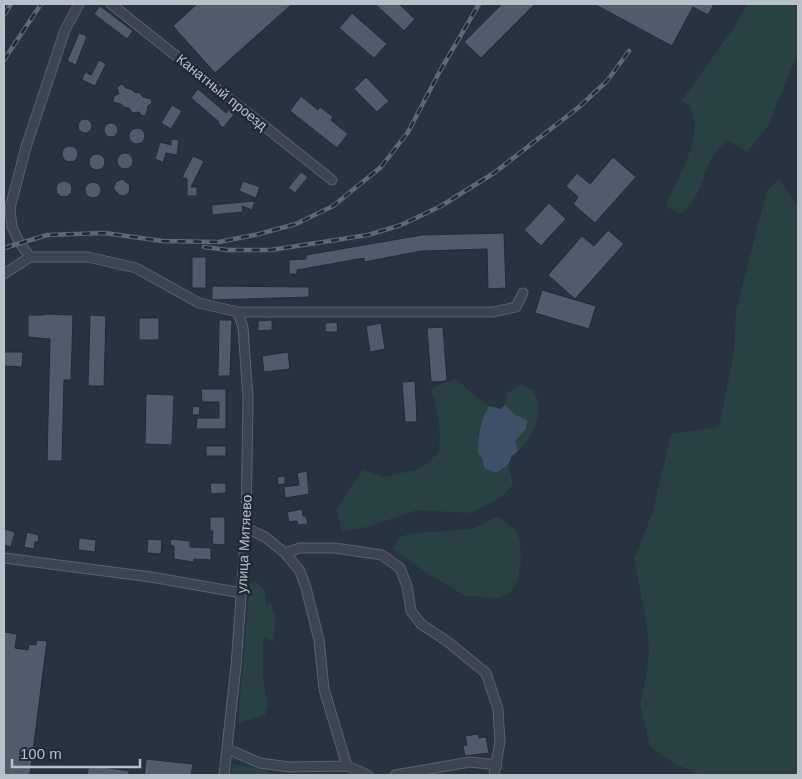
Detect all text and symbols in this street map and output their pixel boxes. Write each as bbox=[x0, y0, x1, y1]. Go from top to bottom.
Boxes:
street label: Канатный проезд bbox=[173, 51, 271, 133]
street label: улица Митяево bbox=[233, 494, 255, 594]
scale bar bbox=[12, 736, 140, 768]
text: 100 m bbox=[20, 745, 62, 762]

